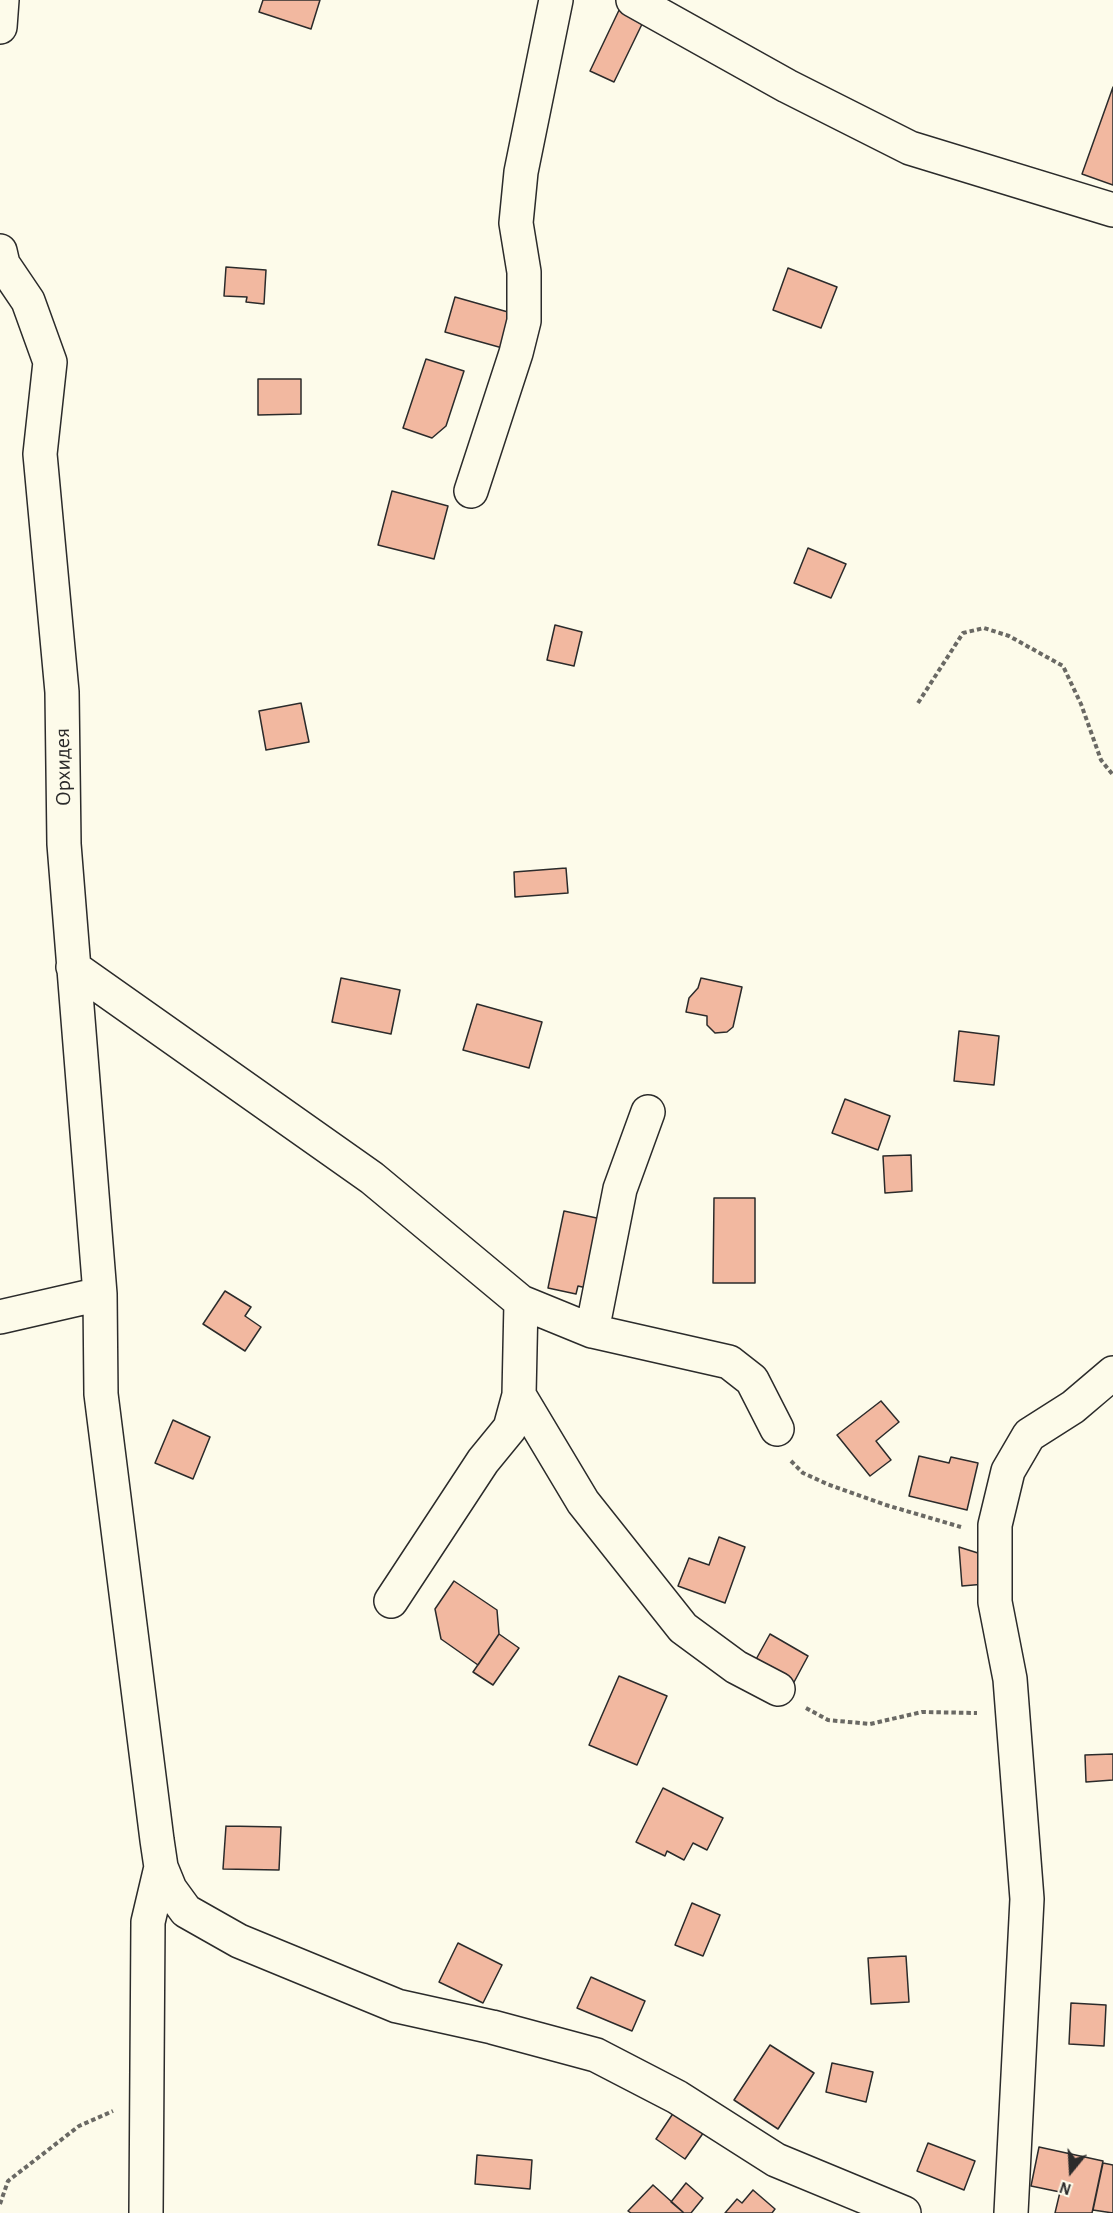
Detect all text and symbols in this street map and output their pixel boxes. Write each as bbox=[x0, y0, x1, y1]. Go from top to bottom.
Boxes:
street label: Орхидея bbox=[49, 728, 77, 806]
north arrow bbox=[1041, 2141, 1101, 2201]
text: N bbox=[1058, 2179, 1073, 2197]

